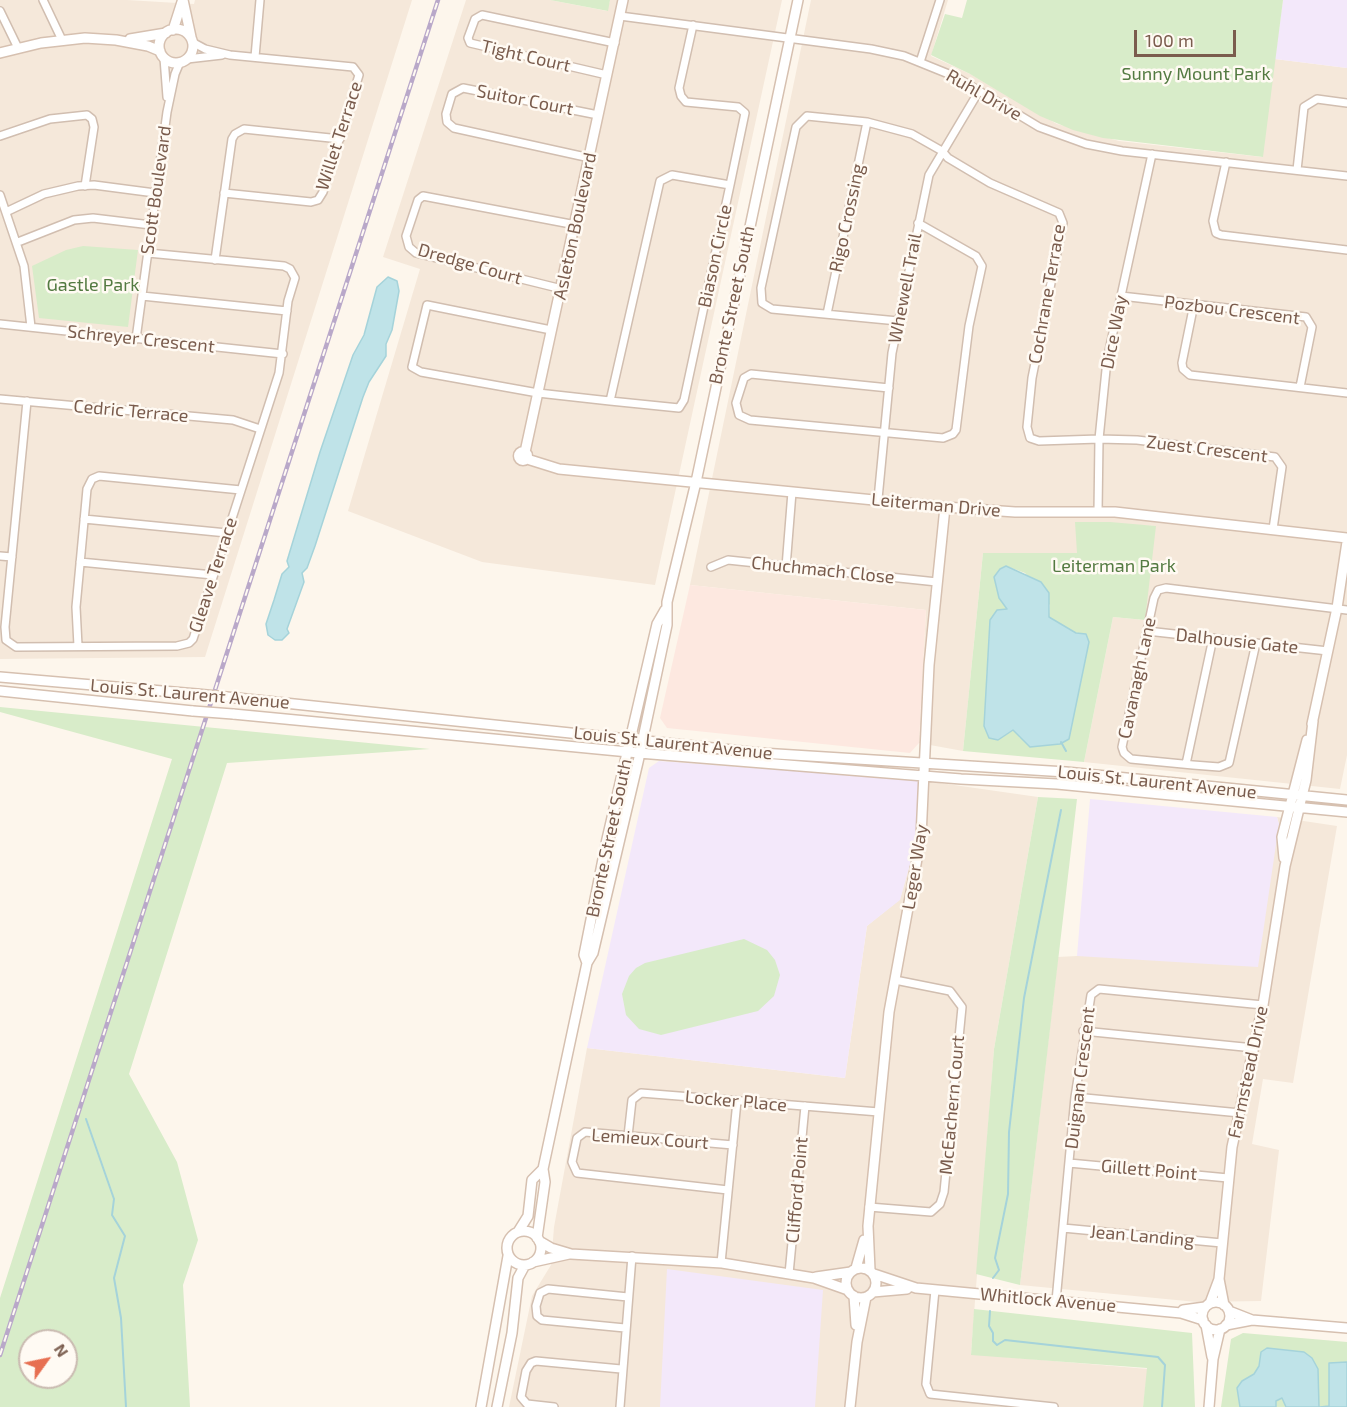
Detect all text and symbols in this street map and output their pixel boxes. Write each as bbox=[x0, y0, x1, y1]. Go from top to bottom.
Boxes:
scale bar bbox=[1137, 18, 1239, 56]
text: 100 m bbox=[1145, 29, 1194, 51]
street label: Tight Court bbox=[479, 35, 573, 77]
park label: Sunny Mount Park bbox=[1121, 63, 1271, 85]
street label: Ruhl Drive bbox=[942, 65, 1026, 125]
street label: Willet Terrace bbox=[311, 79, 367, 193]
street label: Suitor Court bbox=[475, 80, 575, 120]
street label: Scott Boulevard bbox=[136, 124, 176, 256]
street label: Asleton Boulevard bbox=[549, 150, 601, 302]
street label: Rigo Crossing bbox=[825, 162, 869, 274]
street label: Biason Circle bbox=[694, 202, 736, 310]
street label: Cochrane Terrace bbox=[1024, 222, 1070, 366]
street label: Bronte Street South bbox=[705, 224, 759, 386]
street label: Whewell Trail bbox=[884, 231, 926, 345]
street label: Dredge Court bbox=[415, 239, 525, 289]
park label: Gastle Park bbox=[46, 274, 140, 296]
street label: Pozbou Crescent bbox=[1163, 291, 1301, 329]
street label: Dice Way bbox=[1096, 293, 1132, 371]
street label: Schreyer Crescent bbox=[66, 321, 216, 357]
street label: Cedric Terrace bbox=[73, 395, 189, 427]
street label: Zuest Crescent bbox=[1145, 431, 1269, 467]
street label: Leiterman Drive bbox=[870, 489, 1002, 521]
street label: Gleave Terrace bbox=[184, 515, 242, 635]
street label: Chuchmach Close bbox=[750, 552, 896, 588]
park label: Leiterman Park bbox=[1052, 555, 1176, 577]
street label: Cavanagh Lane bbox=[1114, 615, 1160, 741]
street label: Dalhousie Gate bbox=[1175, 624, 1299, 658]
street label: Louis St. Laurent Avenue bbox=[89, 675, 291, 713]
street label: Louis St. Laurent Avenue bbox=[572, 722, 774, 764]
street label: Bronte Street South bbox=[582, 757, 636, 919]
street label: Louis St. Laurent Avenue bbox=[1056, 761, 1258, 803]
street label: Leger Way bbox=[898, 823, 932, 911]
street label: Farmstead Drive bbox=[1223, 1004, 1273, 1140]
street label: Duignan Crescent bbox=[1061, 1006, 1099, 1150]
street label: McEachern Court bbox=[935, 1034, 969, 1176]
street label: Locker Place bbox=[684, 1086, 788, 1116]
street label: Lemieux Court bbox=[591, 1124, 709, 1154]
street label: Clifford Point bbox=[782, 1136, 812, 1244]
street label: Gillett Point bbox=[1100, 1155, 1198, 1185]
street label: Jean Landing bbox=[1089, 1221, 1195, 1251]
street label: Whitlock Avenue bbox=[979, 1283, 1117, 1317]
north arrow bbox=[18, 1329, 78, 1389]
text: N bbox=[51, 1340, 73, 1360]

